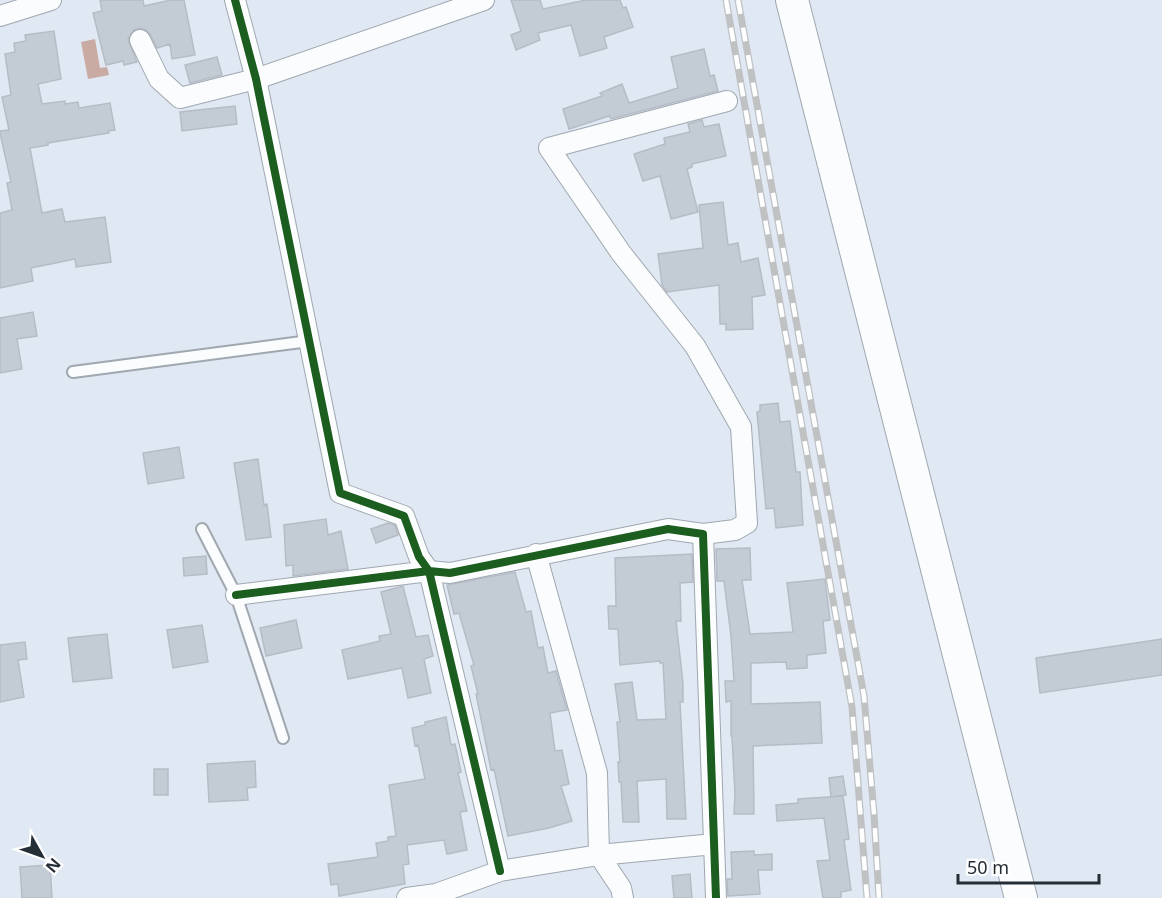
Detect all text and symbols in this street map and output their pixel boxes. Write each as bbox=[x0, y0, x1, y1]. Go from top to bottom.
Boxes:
north arrow bbox=[12, 826, 72, 886]
scale bar bbox=[958, 847, 1099, 885]
text: N bbox=[41, 854, 66, 878]
text: 50 m bbox=[967, 855, 1009, 879]

